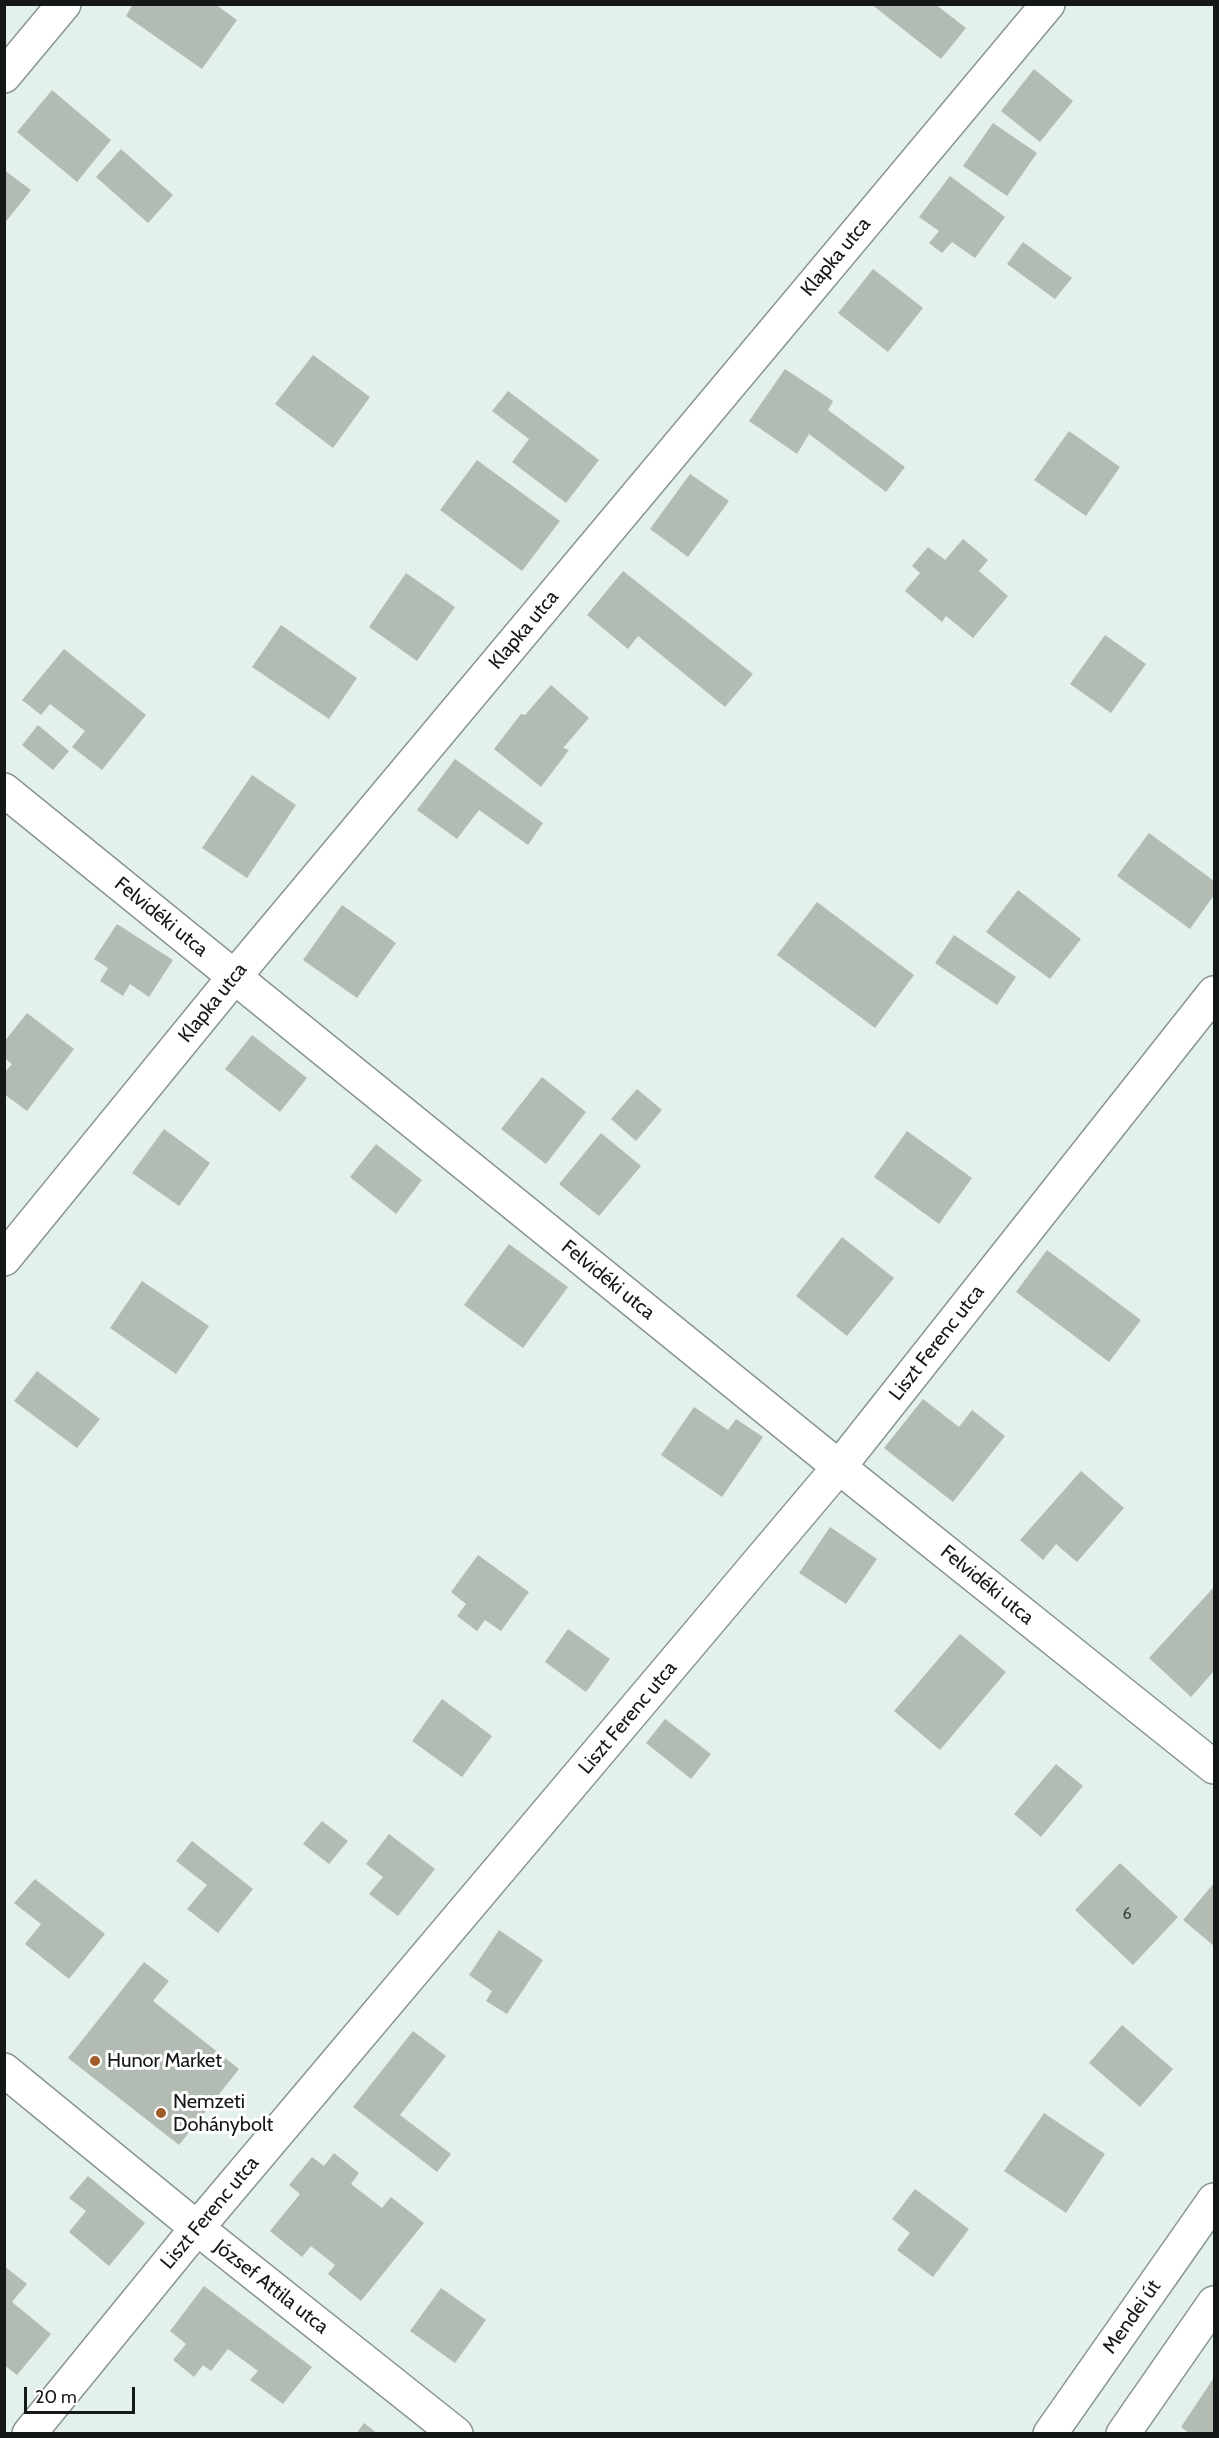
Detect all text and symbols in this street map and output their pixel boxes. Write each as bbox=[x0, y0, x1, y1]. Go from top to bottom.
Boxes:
street label: Klapka utca bbox=[796, 213, 876, 301]
street label: Klapka utca bbox=[484, 586, 564, 674]
street label: Felvidéki utca bbox=[109, 872, 213, 962]
street label: Klapka utca bbox=[174, 958, 252, 1048]
street label: Felvidéki utca bbox=[556, 1235, 660, 1325]
street label: Liszt Ferenc utca bbox=[884, 1280, 990, 1406]
street label: Felvidéki utca bbox=[935, 1540, 1039, 1630]
street label: Liszt Ferenc utca bbox=[574, 1657, 682, 1779]
house number: 6 bbox=[1122, 1904, 1132, 1924]
place label: Hunor Market bbox=[107, 2049, 222, 2073]
marker: Hunor Market bbox=[88, 2054, 102, 2068]
place label: Nemzeti Dohánybolt bbox=[173, 2090, 273, 2137]
marker: Nemzeti Dohánybolt bbox=[154, 2106, 168, 2120]
street label: Liszt Ferenc utca bbox=[156, 2152, 264, 2274]
street label: József Attila utca bbox=[209, 2235, 333, 2339]
street label: Mendei út bbox=[1098, 2275, 1166, 2359]
scale bar bbox=[27, 2375, 138, 2413]
text: 20 m bbox=[35, 2386, 77, 2408]

